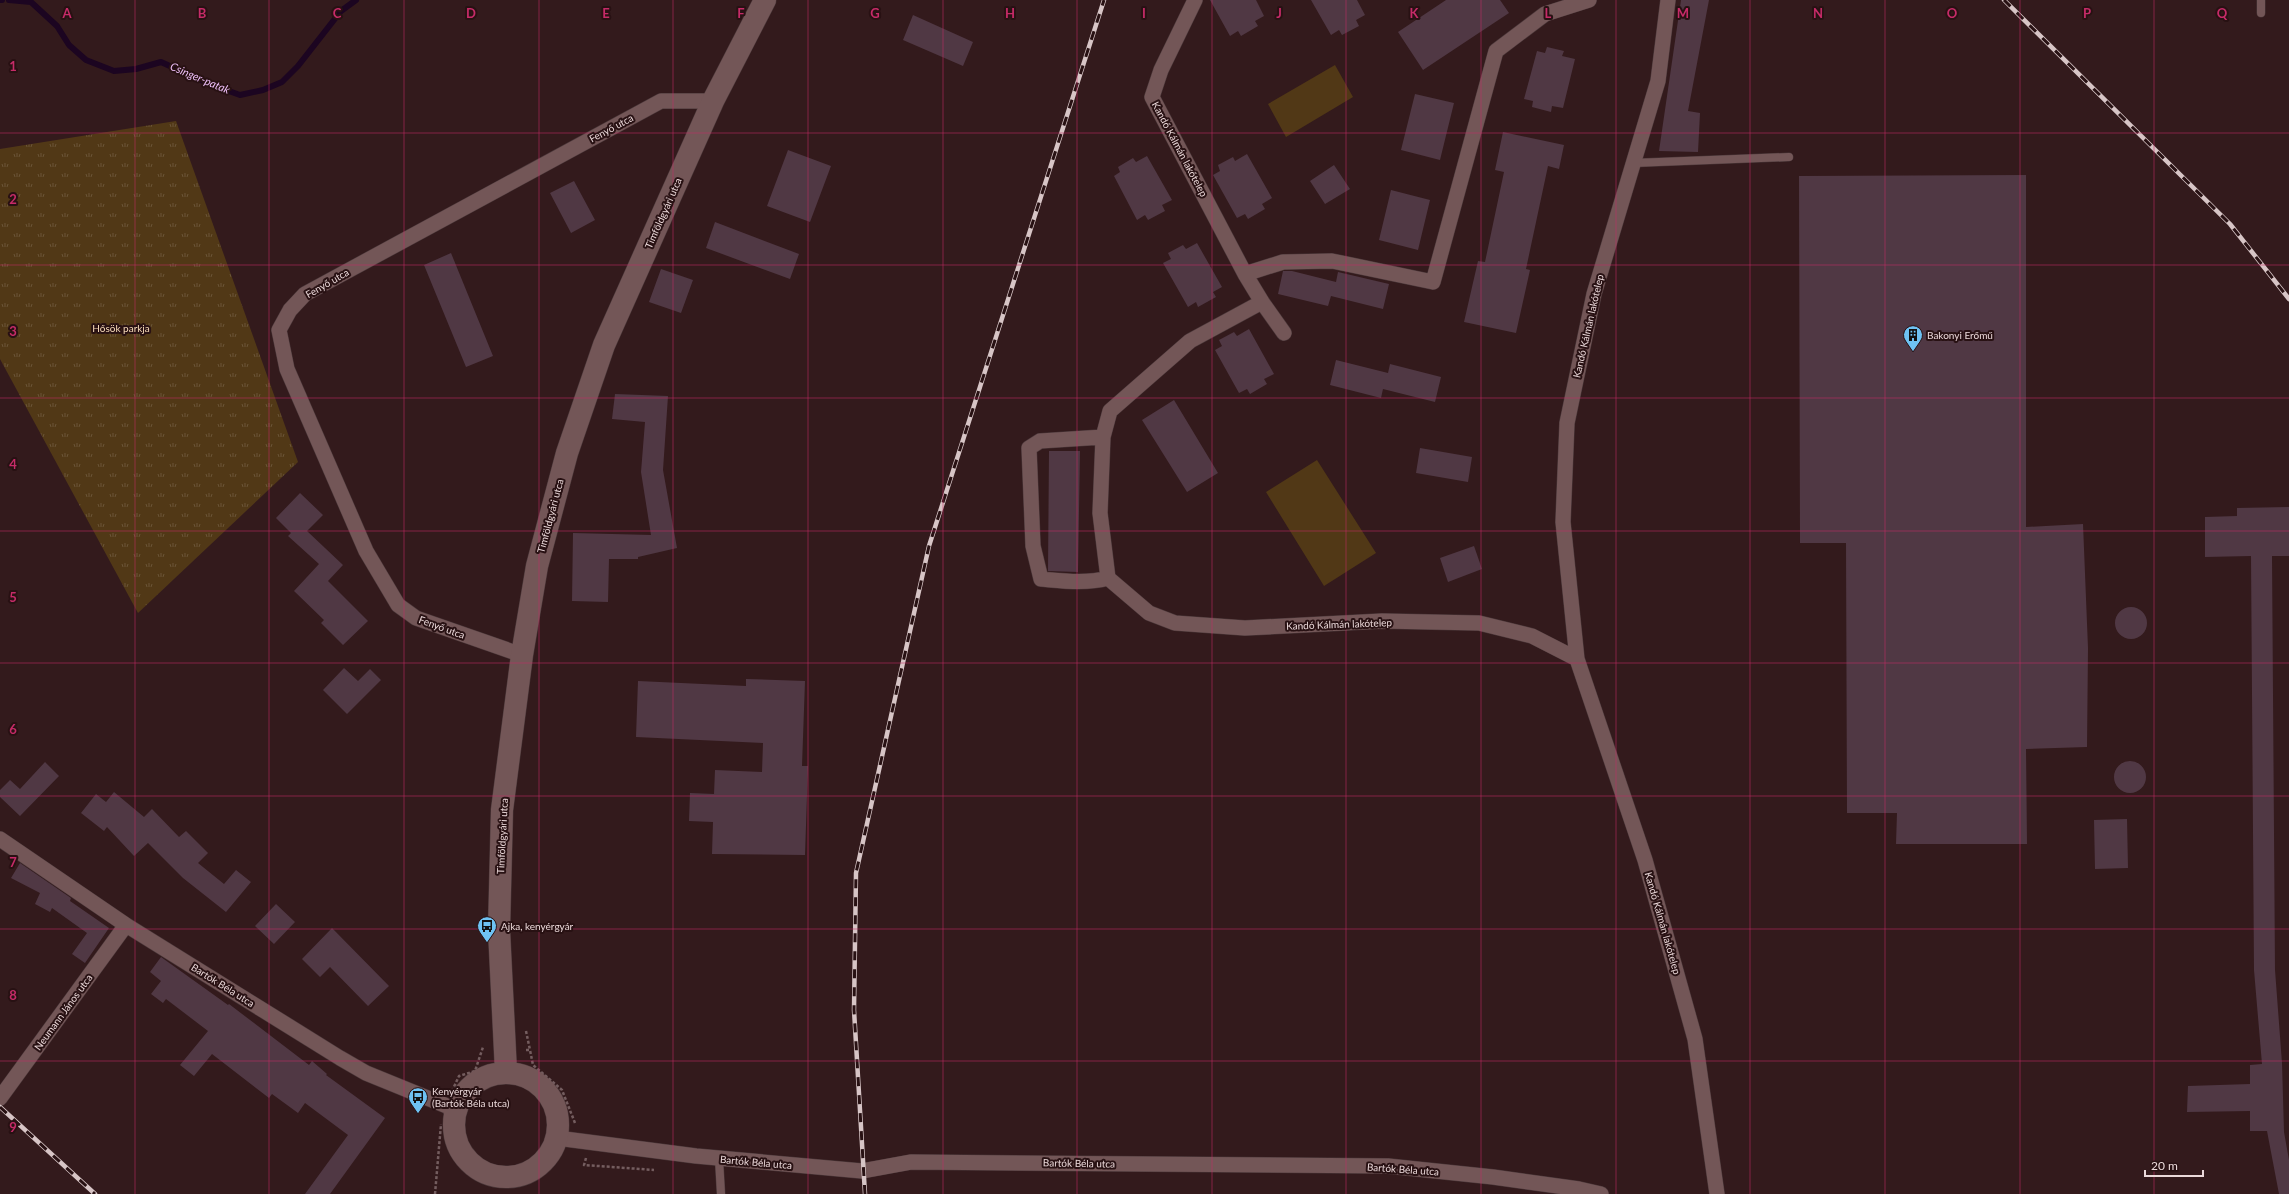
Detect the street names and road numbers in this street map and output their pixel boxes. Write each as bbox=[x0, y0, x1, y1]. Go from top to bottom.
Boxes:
street label: Kandó Kálmán lakótelep bbox=[1150, 99, 1210, 199]
street label: Fenyő utca bbox=[587, 111, 635, 145]
street label: Timföldgyári utca bbox=[642, 176, 684, 250]
street label: Fenyő utca bbox=[303, 266, 351, 300]
street label: Kandó Kálmán lakótelep bbox=[1570, 273, 1606, 379]
street label: Timföldgyári utca bbox=[534, 478, 566, 554]
street label: Fenyő utca bbox=[417, 613, 467, 641]
street label: Kandó Kálmán lakótelep bbox=[1286, 616, 1393, 632]
street label: Timföldgyári utca bbox=[494, 798, 510, 874]
street label: Kandó Kálmán lakótelep bbox=[1643, 870, 1683, 976]
street label: Bartók Béla utca bbox=[189, 961, 257, 1009]
street label: Neumann János utca bbox=[31, 972, 95, 1052]
street label: Bartók Béla utca bbox=[719, 1153, 793, 1171]
street label: Bartók Béla utca bbox=[1043, 1156, 1115, 1170]
street label: Bartók Béla utca bbox=[1367, 1160, 1440, 1178]

